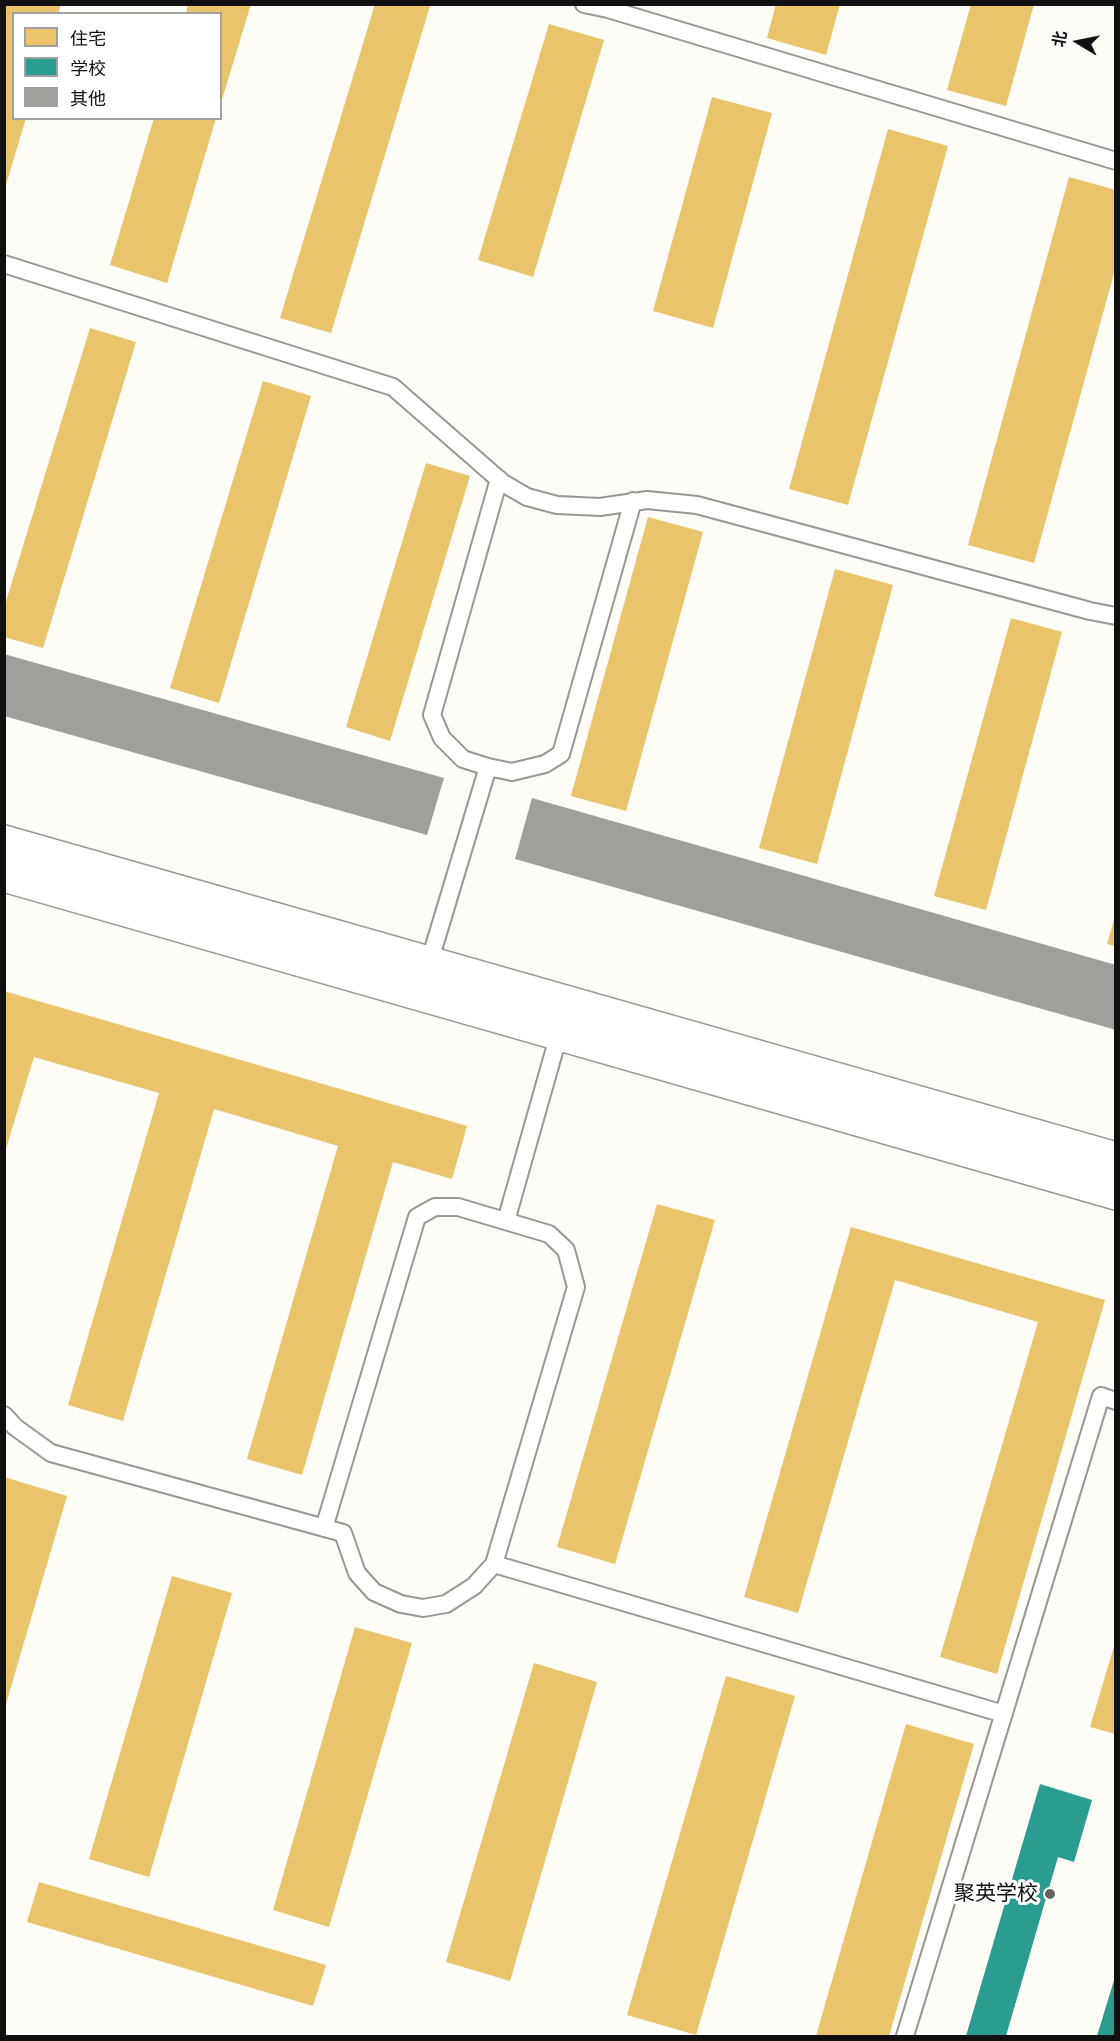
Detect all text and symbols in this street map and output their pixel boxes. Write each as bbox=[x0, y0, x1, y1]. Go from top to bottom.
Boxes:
legend bbox=[12, 12, 222, 120]
north arrow bbox=[1048, 12, 1108, 72]
text: 住宅 bbox=[70, 28, 106, 49]
text: 北 bbox=[1049, 29, 1071, 48]
text: 学校 bbox=[70, 58, 106, 79]
text: 其他 bbox=[70, 88, 106, 109]
place label: 聚英学校 bbox=[954, 1881, 1038, 1907]
marker: 聚英学校 bbox=[1043, 1887, 1057, 1901]

